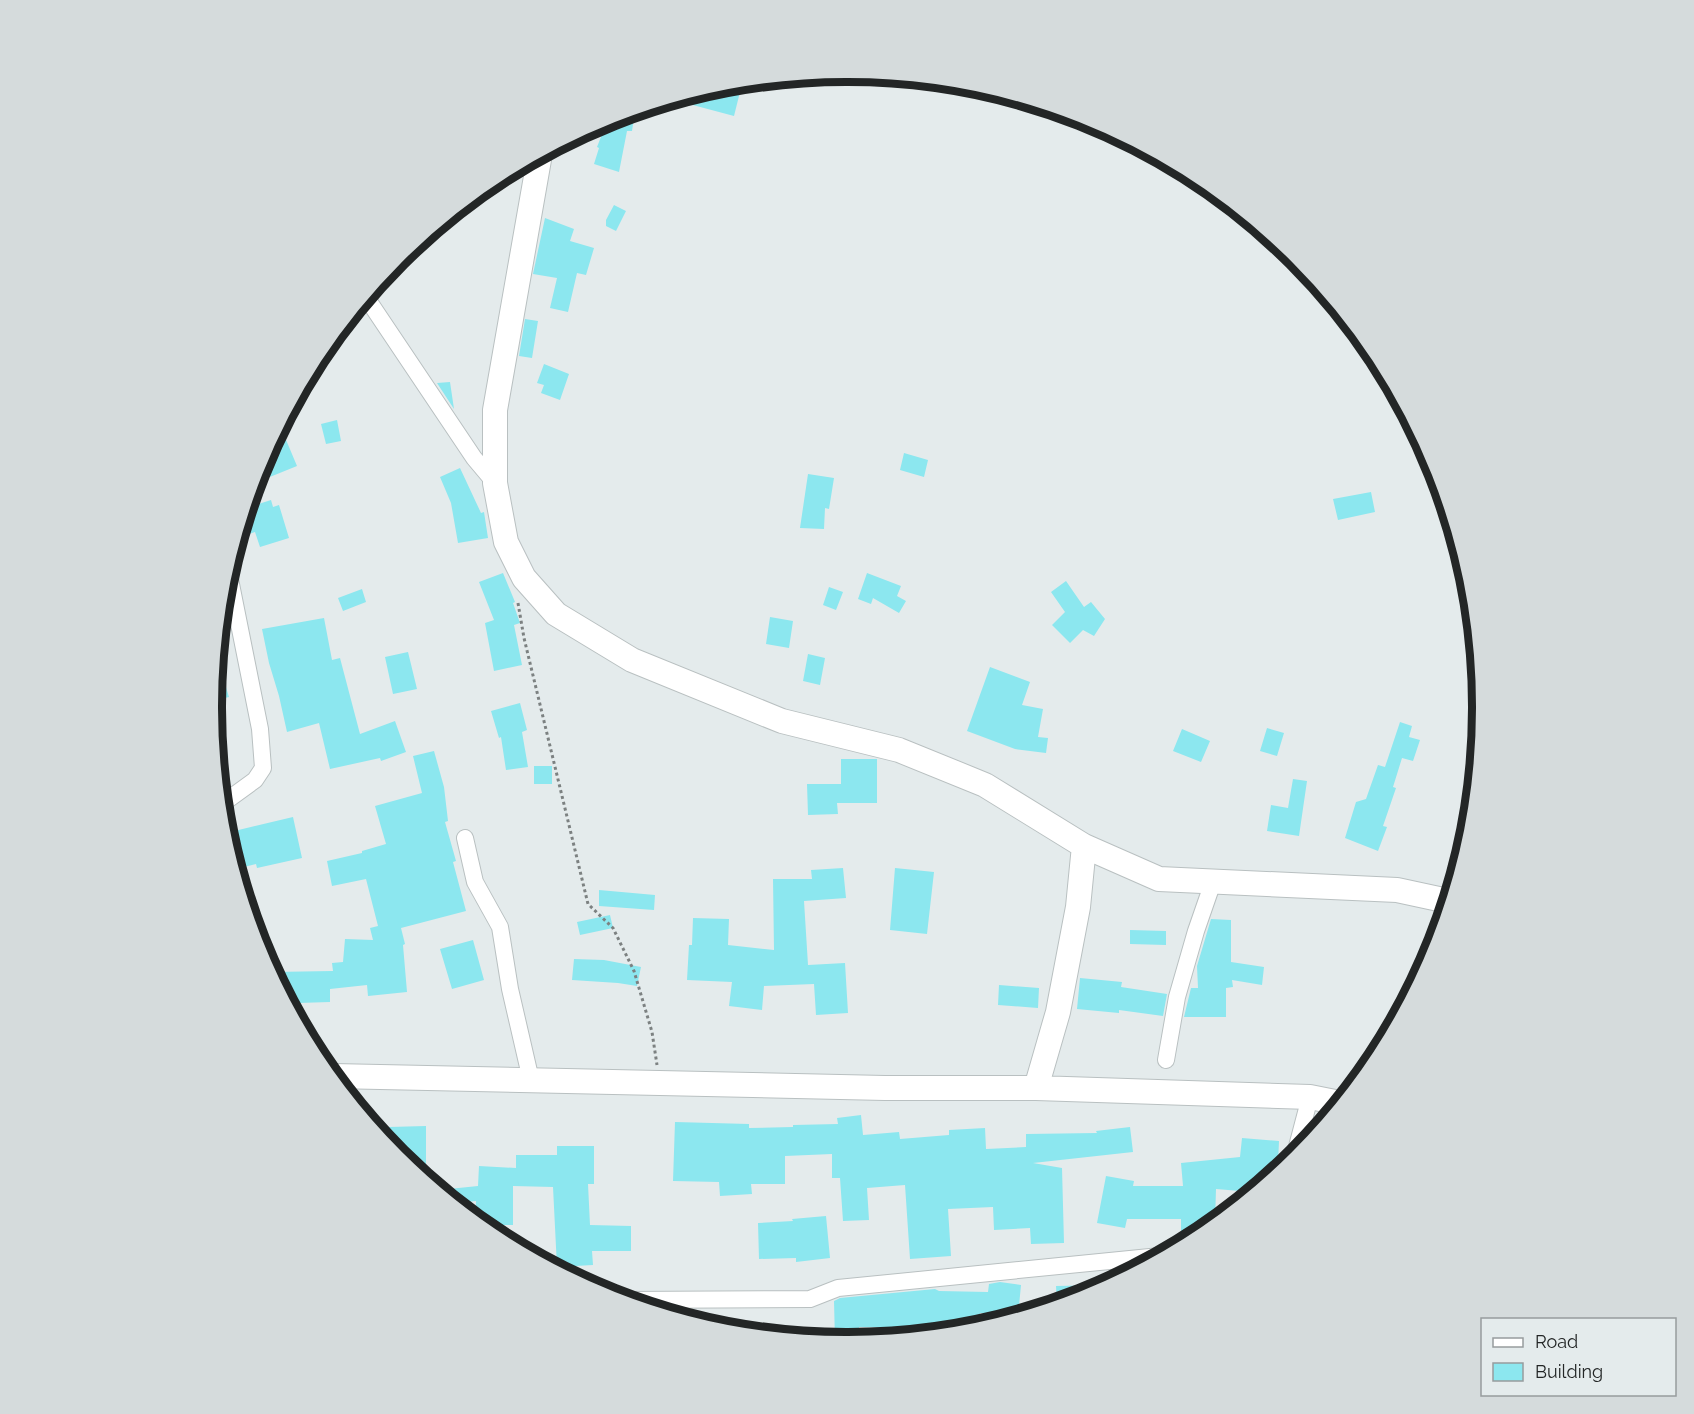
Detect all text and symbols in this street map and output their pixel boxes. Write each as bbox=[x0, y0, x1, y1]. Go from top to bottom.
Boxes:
legend bbox=[1481, 1318, 1676, 1396]
text: Road bbox=[1535, 1331, 1578, 1352]
text: Building bbox=[1535, 1361, 1603, 1382]

